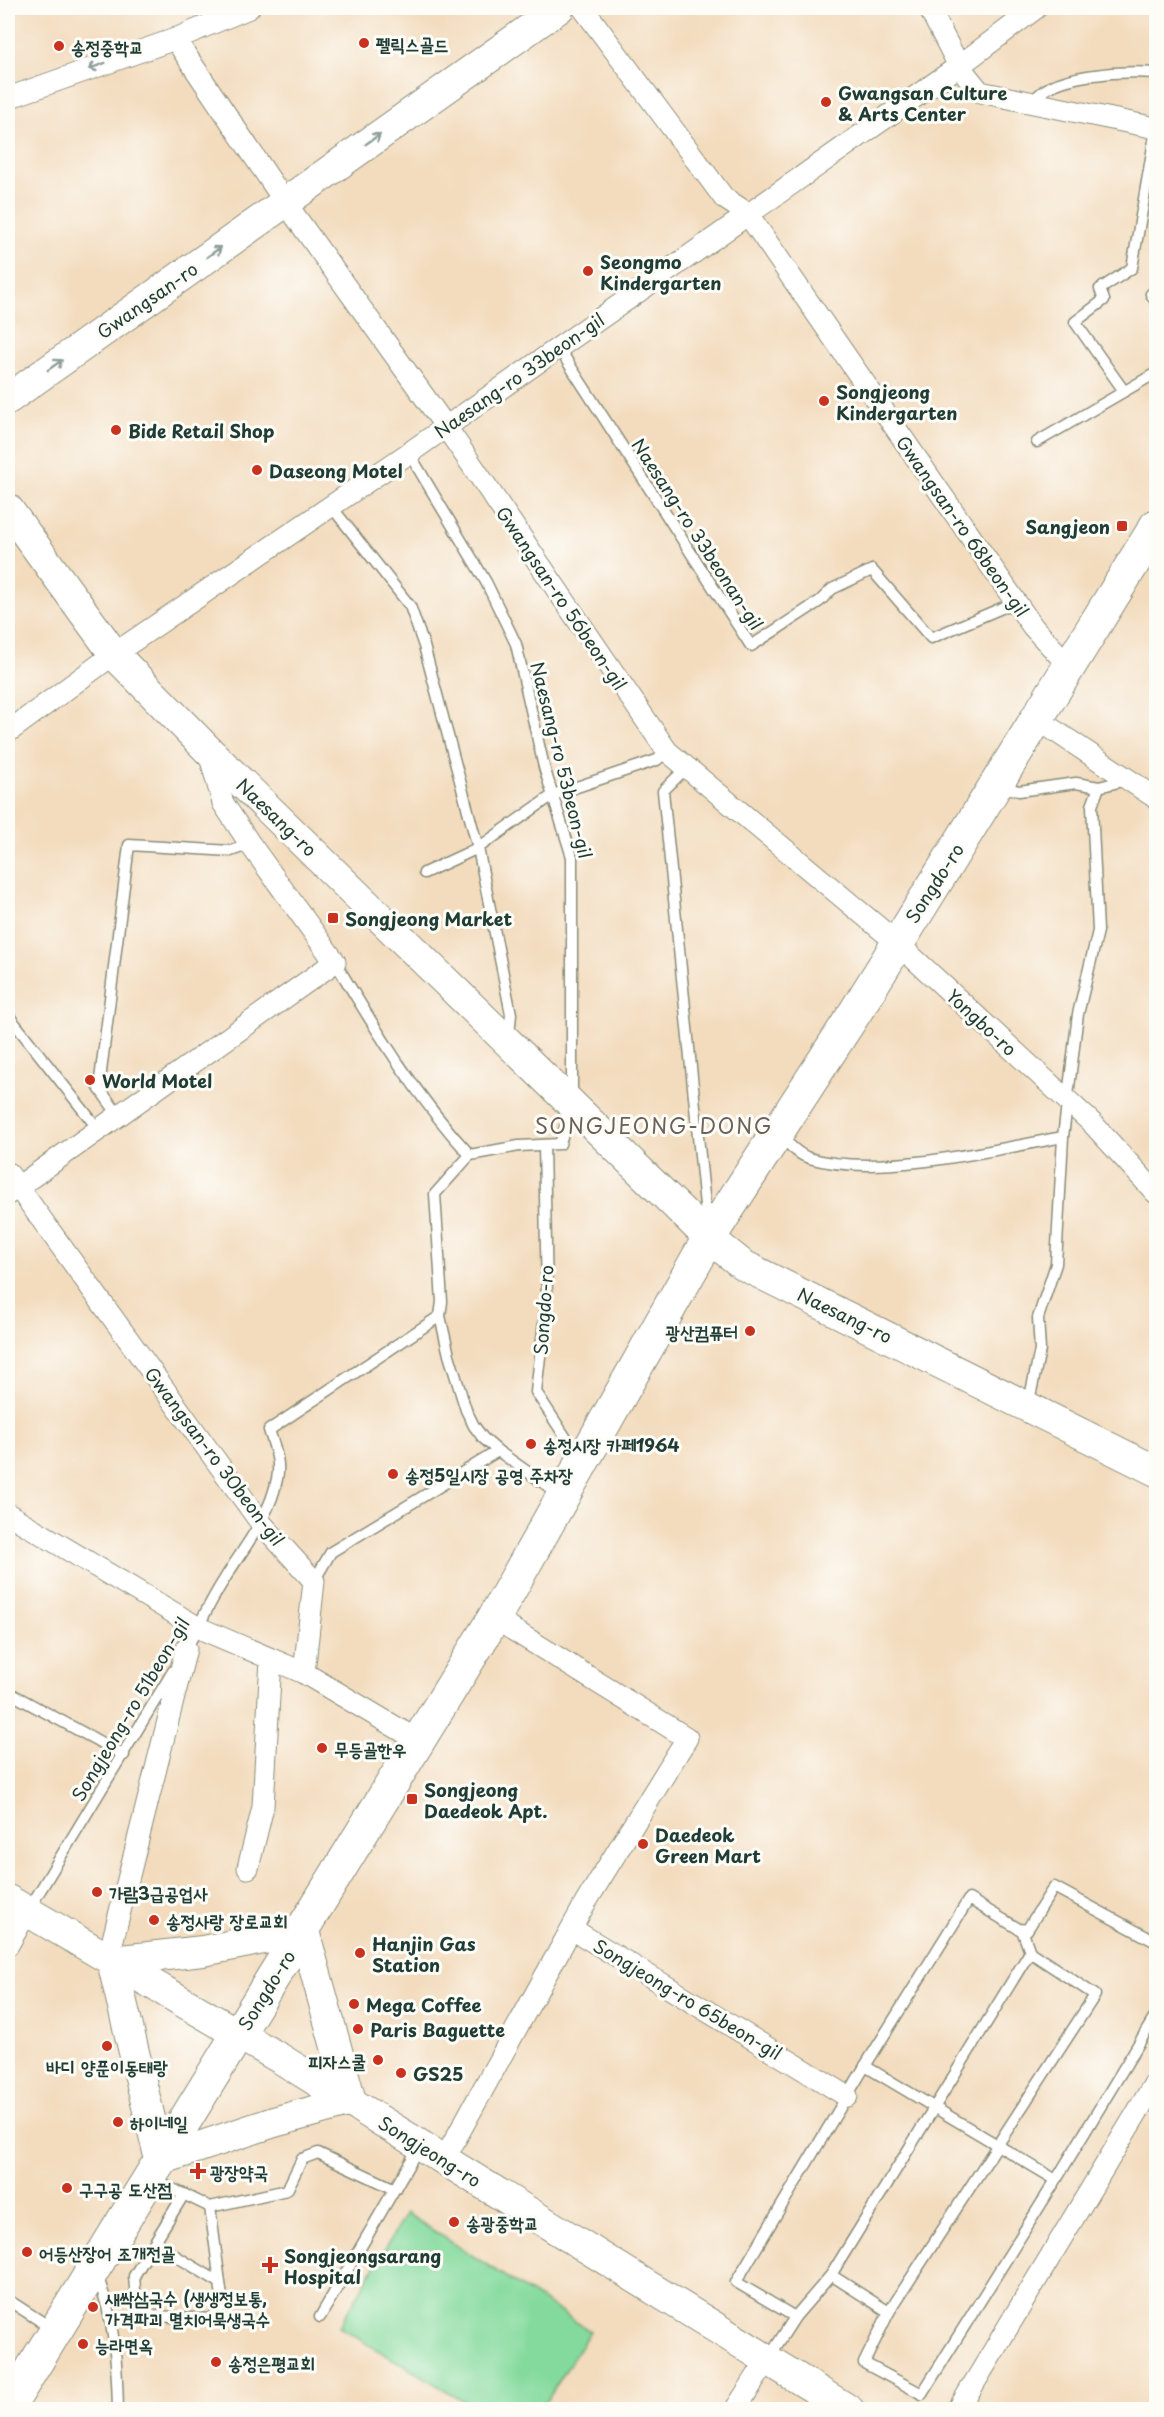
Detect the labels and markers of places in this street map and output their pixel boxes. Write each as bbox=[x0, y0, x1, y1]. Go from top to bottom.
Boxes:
place label: 펠릭스골드 bbox=[376, 30, 448, 57]
place label: 송정중학교 bbox=[71, 33, 143, 60]
marker: 펠릭스골드 bbox=[357, 36, 371, 50]
marker: 송정중학교 bbox=[52, 39, 66, 53]
place label: Gwangsan Culture & Arts Center bbox=[838, 79, 1007, 127]
marker: Gwangsan Culture & Arts Center bbox=[819, 95, 833, 109]
place label: Seongmo Kindergarten bbox=[600, 248, 721, 296]
marker: Seongmo Kindergarten bbox=[581, 264, 595, 278]
place label: Songjeong Kindergarten bbox=[836, 378, 957, 426]
marker: Songjeong Kindergarten bbox=[817, 394, 831, 408]
place label: Bide Retail Shop bbox=[128, 417, 275, 444]
marker: Bide Retail Shop bbox=[109, 423, 123, 437]
place label: Daseong Motel bbox=[269, 457, 403, 484]
marker: Daseong Motel bbox=[250, 463, 264, 477]
place label: Sangjeon bbox=[1025, 513, 1110, 540]
marker: Sangjeon bbox=[1115, 519, 1129, 533]
place label: Songjeong Market bbox=[345, 905, 513, 932]
marker: Songjeong Market bbox=[326, 911, 340, 925]
place label: World Motel bbox=[102, 1067, 212, 1094]
marker: World Motel bbox=[83, 1073, 97, 1087]
place label: 광산컴퓨터 bbox=[666, 1318, 738, 1345]
marker: 광산컴퓨터 bbox=[743, 1324, 757, 1338]
place label: 송정시장 카페1964 bbox=[543, 1431, 680, 1458]
marker: 송정시장 카페1964 bbox=[524, 1437, 538, 1451]
place label: 송정5일시장 공영 주차장 bbox=[405, 1461, 573, 1488]
marker: 송정5일시장 공영 주차장 bbox=[386, 1467, 400, 1481]
place label: 무등골한우 bbox=[334, 1735, 406, 1762]
marker: 무등골한우 bbox=[315, 1741, 329, 1755]
place label: Songjeong Daedeok Apt. bbox=[424, 1776, 548, 1824]
marker: Songjeong Daedeok Apt. bbox=[405, 1792, 419, 1806]
place label: Daedeok Green Mart bbox=[655, 1821, 761, 1869]
marker: Daedeok Green Mart bbox=[636, 1837, 650, 1851]
place label: 가람3급공업사 bbox=[109, 1879, 208, 1906]
marker: 가람3급공업사 bbox=[90, 1885, 104, 1899]
place label: 송정사랑 장로교회 bbox=[166, 1907, 288, 1934]
marker: 송정사랑 장로교회 bbox=[147, 1913, 161, 1927]
place label: Hanjin Gas Station bbox=[372, 1930, 476, 1978]
marker: Hanjin Gas Station bbox=[353, 1946, 367, 1960]
place label: Mega Coffee bbox=[366, 1991, 482, 2018]
marker: Mega Coffee bbox=[347, 1997, 361, 2011]
place label: Paris Baguette bbox=[370, 2016, 505, 2043]
marker: Paris Baguette bbox=[351, 2022, 365, 2036]
marker: 바디 양푼이동태랑 bbox=[100, 2039, 114, 2053]
place label: 피자스쿨 bbox=[308, 2047, 366, 2074]
place label: 바디 양푼이동태랑 bbox=[46, 2053, 168, 2080]
marker: 피자스쿨 bbox=[371, 2053, 385, 2067]
place label: GS25 bbox=[413, 2060, 464, 2087]
marker: GS25 bbox=[394, 2066, 408, 2080]
place label: 하이네일 bbox=[130, 2109, 188, 2136]
marker: 하이네일 bbox=[111, 2115, 125, 2129]
place label: 광장약국 bbox=[210, 2158, 268, 2185]
marker: 광장약국 bbox=[191, 2164, 205, 2178]
place label: 구구공 도산점 bbox=[79, 2175, 172, 2202]
marker: 구구공 도산점 bbox=[60, 2181, 74, 2195]
place label: 송광중학교 bbox=[466, 2209, 538, 2236]
marker: 송광중학교 bbox=[447, 2215, 461, 2229]
place label: 어등산장어 조개전골 bbox=[39, 2239, 176, 2266]
place label: Songjeongsarang Hospital bbox=[284, 2242, 441, 2290]
marker: 어등산장어 조개전골 bbox=[20, 2245, 34, 2259]
marker: Songjeongsarang Hospital bbox=[261, 2256, 279, 2274]
place label: 새싹삼국수 (생생정보통, 가격파괴 멸치어묵생국수 bbox=[104, 2284, 270, 2332]
marker: 새싹삼국수 (생생정보통, 가격파괴 멸치어묵생국수 bbox=[86, 2300, 100, 2314]
place label: 능라면옥 bbox=[95, 2331, 153, 2358]
marker: 능라면옥 bbox=[76, 2337, 90, 2351]
place label: 송정은평교회 bbox=[228, 2349, 315, 2376]
marker: 송정은평교회 bbox=[209, 2355, 223, 2369]

